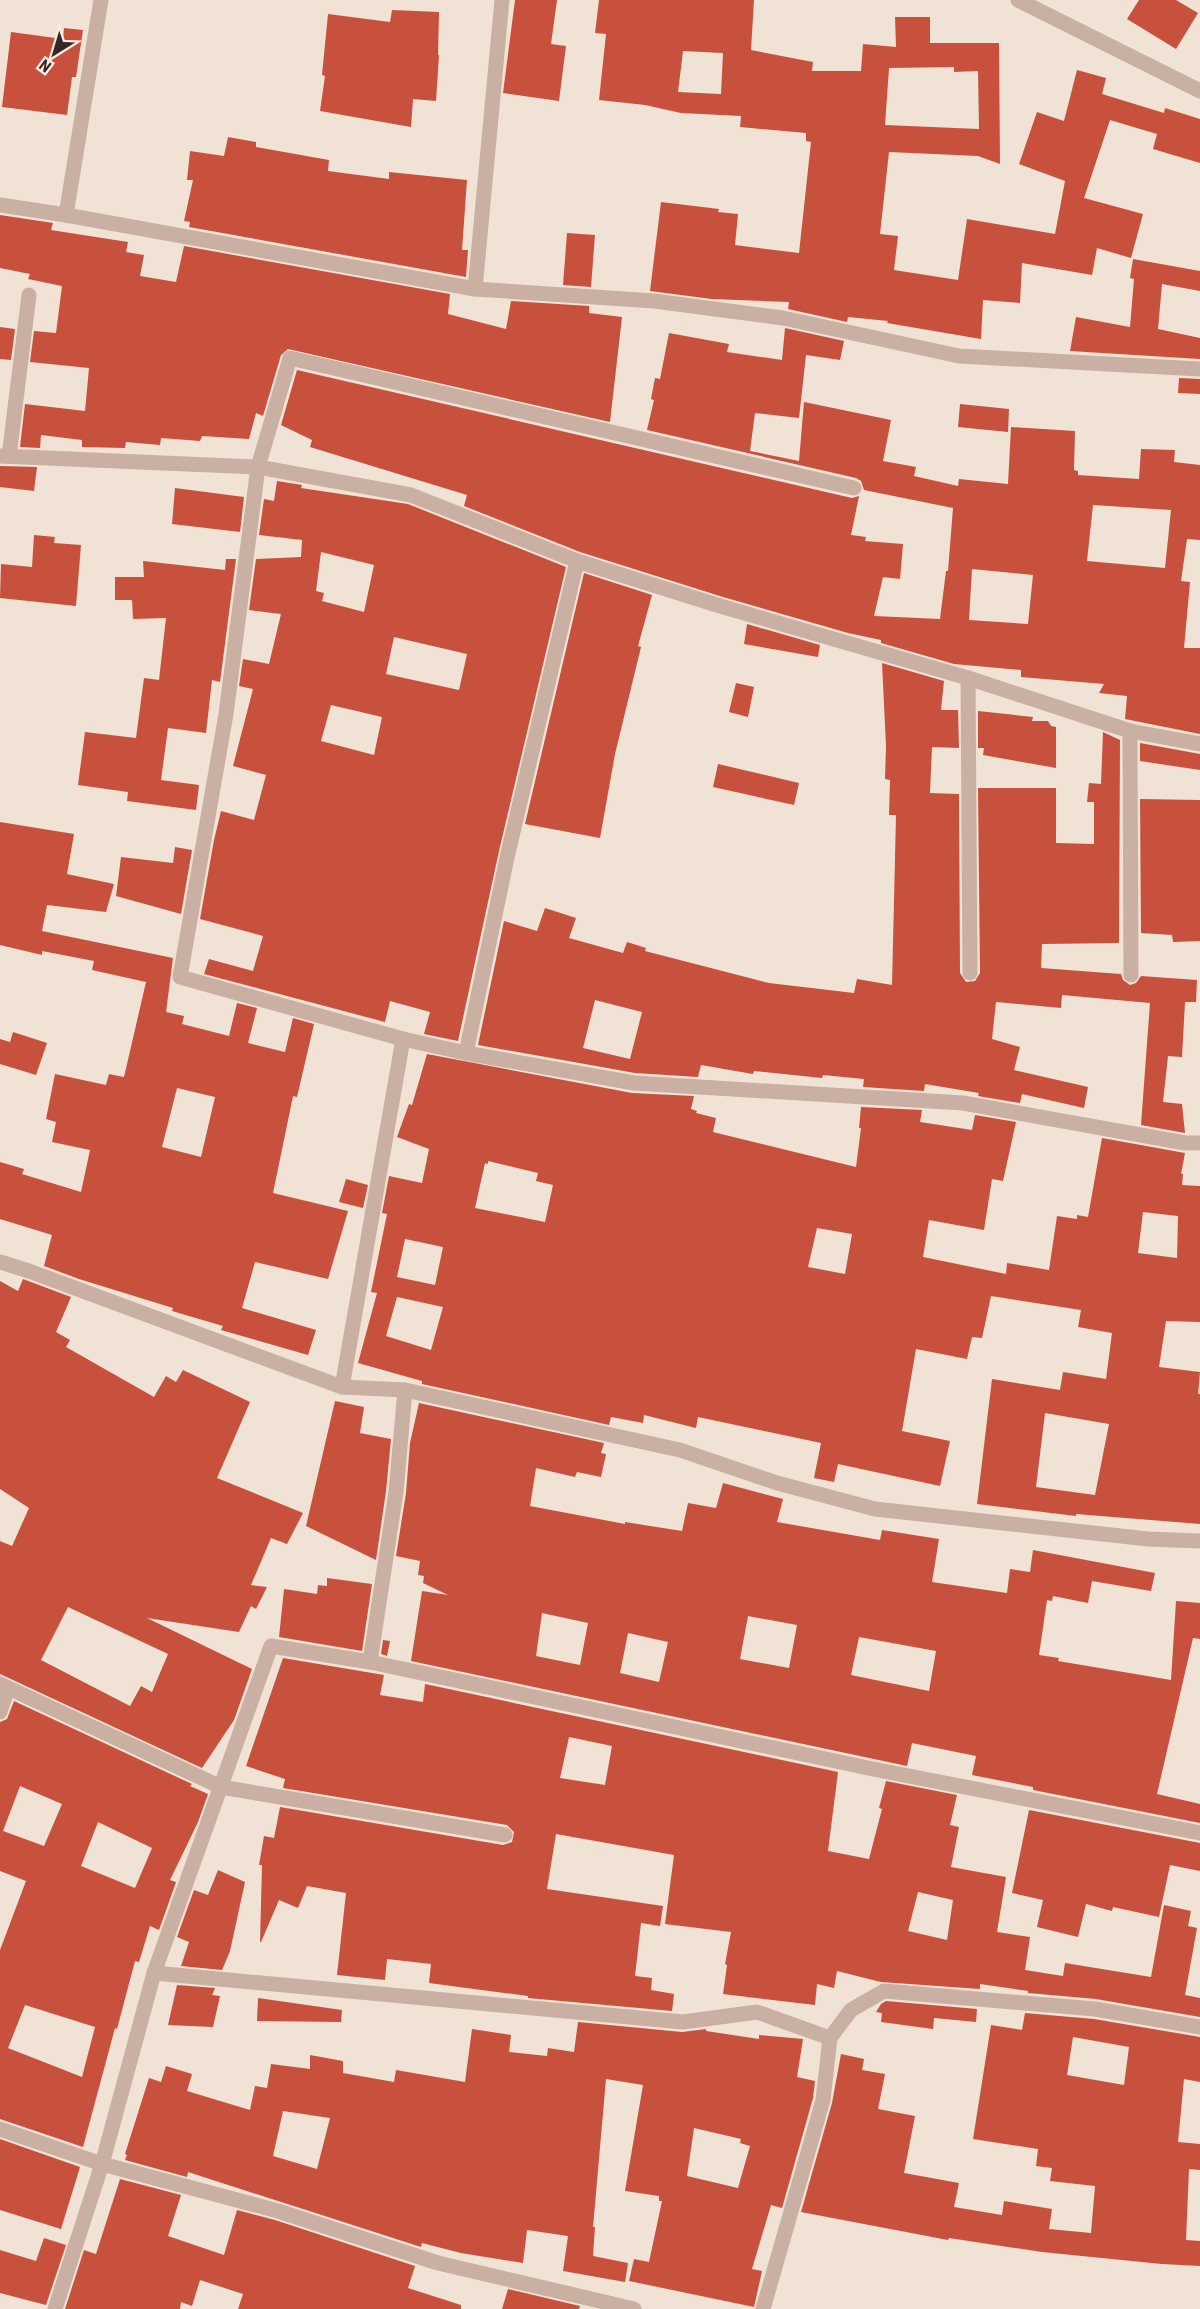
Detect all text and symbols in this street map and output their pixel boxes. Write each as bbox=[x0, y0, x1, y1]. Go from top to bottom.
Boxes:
north arrow bbox=[24, 24, 84, 84]
text: N bbox=[36, 55, 55, 76]

